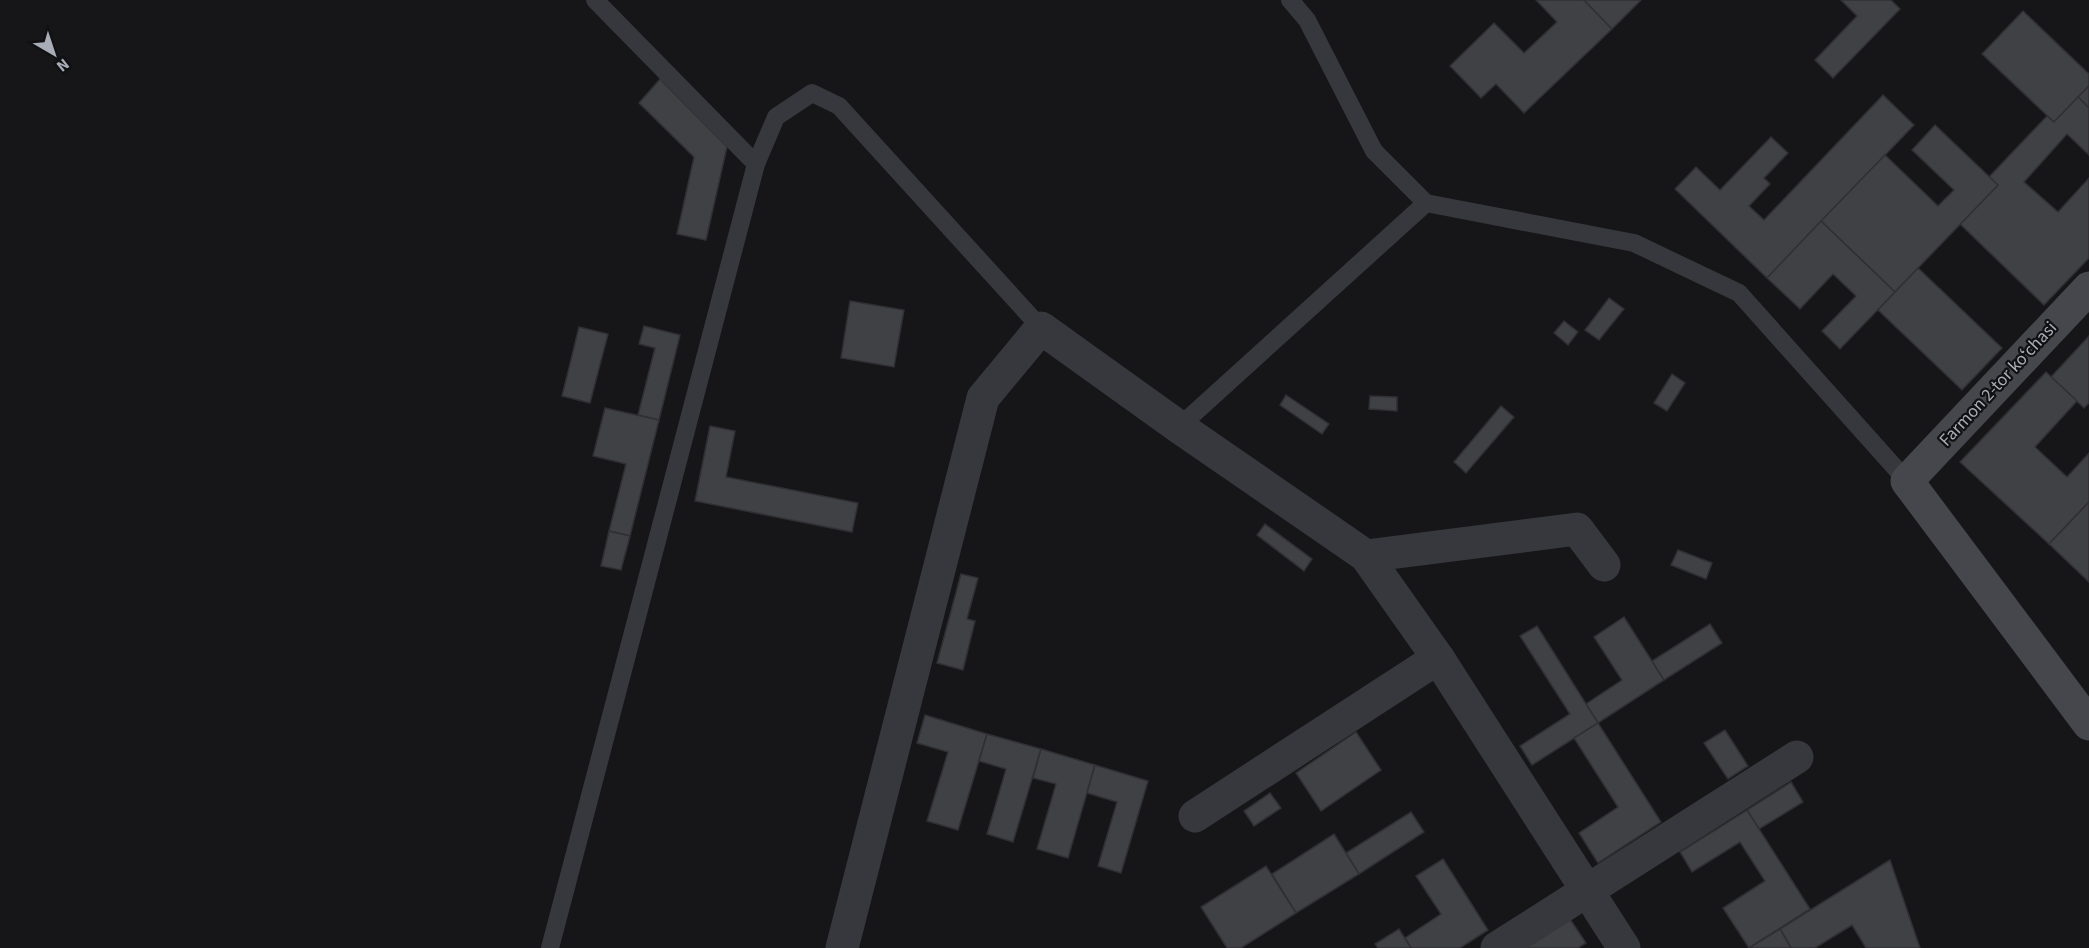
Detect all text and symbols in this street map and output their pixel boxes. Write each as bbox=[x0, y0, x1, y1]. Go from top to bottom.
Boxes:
north arrow bbox=[24, 24, 84, 84]
text: N bbox=[52, 53, 74, 77]
street label: Farmon 2-tor koʻchasi bbox=[1933, 316, 2063, 452]

